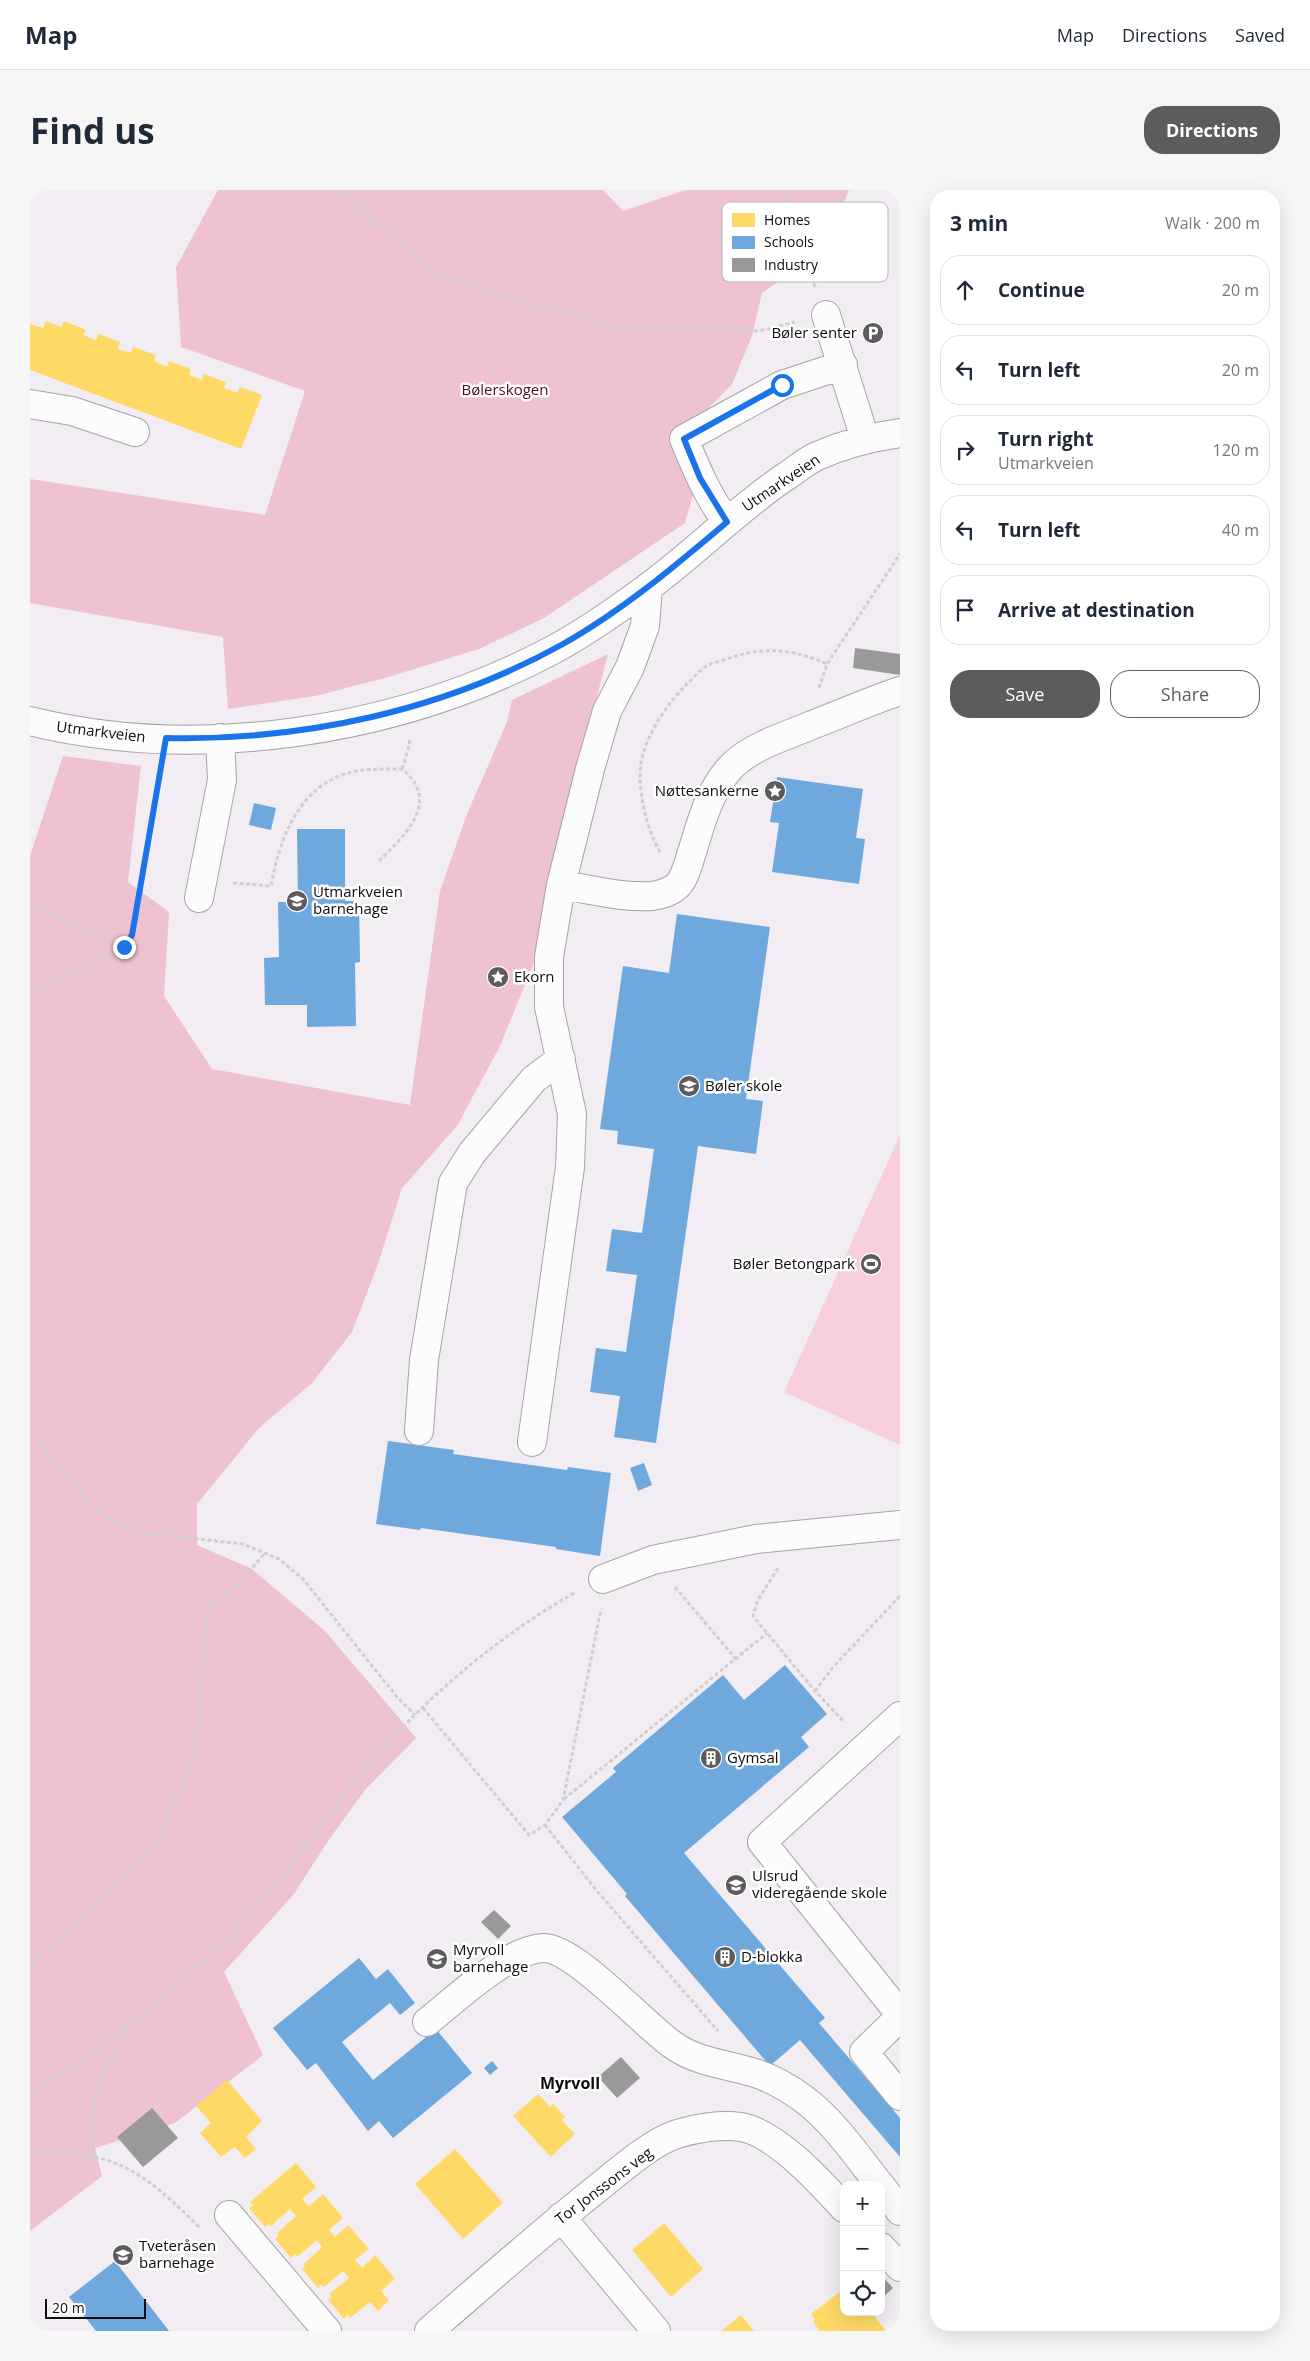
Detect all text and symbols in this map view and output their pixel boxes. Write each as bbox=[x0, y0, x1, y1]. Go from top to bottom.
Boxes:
text: Map bbox=[25, 18, 77, 51]
text: Map bbox=[1057, 23, 1094, 47]
text: Directions bbox=[1122, 23, 1207, 47]
text: Saved bbox=[1235, 23, 1285, 47]
button: Directions bbox=[1144, 106, 1280, 154]
text: Find us bbox=[30, 107, 155, 154]
legend bbox=[722, 202, 888, 282]
text: 3 min bbox=[950, 209, 1008, 237]
text: Homes bbox=[764, 210, 811, 229]
text: Walk · 200 m bbox=[1165, 212, 1260, 234]
text: Schools bbox=[764, 232, 814, 251]
text: Industry bbox=[764, 255, 819, 274]
icon: ahead bbox=[951, 276, 979, 304]
text: Continue bbox=[998, 277, 1085, 303]
text: 20 m bbox=[1222, 279, 1259, 301]
parking icon: Bøler senter bbox=[861, 321, 885, 345]
place label: Bøler senter bbox=[771, 322, 857, 342]
icon: left bbox=[951, 356, 979, 384]
text: Turn left bbox=[998, 357, 1080, 383]
text: 20 m bbox=[1222, 359, 1259, 381]
route start bbox=[771, 374, 794, 397]
park label: Bølerskogen bbox=[462, 379, 548, 399]
text: Turn right bbox=[998, 426, 1093, 452]
icon: right bbox=[951, 436, 979, 464]
text: 120 m bbox=[1213, 439, 1259, 461]
street label: Utmarkveien bbox=[738, 449, 823, 516]
text: Utmarkveien bbox=[998, 452, 1094, 474]
icon: left bbox=[951, 516, 979, 544]
text: Turn left bbox=[998, 517, 1080, 543]
text: 40 m bbox=[1222, 519, 1259, 541]
icon: arrive bbox=[951, 596, 979, 624]
text: Arrive at destination bbox=[998, 597, 1195, 623]
button: Save bbox=[950, 670, 1100, 718]
button: Share bbox=[1110, 670, 1260, 718]
street label: Utmarkveien bbox=[55, 716, 147, 746]
place icon: Nøttesankerne bbox=[763, 779, 787, 803]
place label: Nøttesankerne bbox=[655, 780, 759, 800]
place label: Utmarkveien barnehage bbox=[313, 881, 403, 918]
school or university icon: Utmarkveien barnehage bbox=[285, 889, 309, 913]
route end bbox=[113, 936, 136, 959]
place icon: Ekorn bbox=[486, 965, 510, 989]
place label: Ekorn bbox=[514, 966, 555, 986]
school or university icon: Bøler skole bbox=[677, 1074, 701, 1098]
place label: Bøler skole bbox=[705, 1075, 782, 1095]
sports icon: Bøler Betongpark bbox=[859, 1252, 883, 1276]
place label: Bøler Betongpark bbox=[733, 1253, 855, 1273]
building icon: Gymsal bbox=[699, 1746, 723, 1770]
place label: Gymsal bbox=[727, 1747, 779, 1767]
place label: Ulsrud videregående skole bbox=[752, 1865, 887, 1902]
school or university icon: Ulsrud videregående skole bbox=[724, 1873, 748, 1897]
place label: Myrvoll barnehage bbox=[453, 1939, 528, 1976]
building icon: D-blokka bbox=[713, 1945, 737, 1969]
place label: D-blokka bbox=[741, 1946, 803, 1966]
school or university icon: Myrvoll barnehage bbox=[425, 1947, 449, 1971]
district label: Myrvoll bbox=[540, 2072, 600, 2094]
street label: Tor Jonssons veg bbox=[551, 2142, 656, 2228]
map controls bbox=[840, 2181, 885, 2316]
button: + bbox=[840, 2181, 885, 2226]
button: − bbox=[840, 2226, 885, 2271]
place label: Tveteråsen barnehage bbox=[139, 2235, 216, 2272]
school or university icon: Tveteråsen barnehage bbox=[111, 2243, 135, 2267]
button: locate bbox=[840, 2271, 885, 2316]
scale bar bbox=[45, 2296, 146, 2319]
text: 20 m bbox=[52, 2298, 85, 2317]

